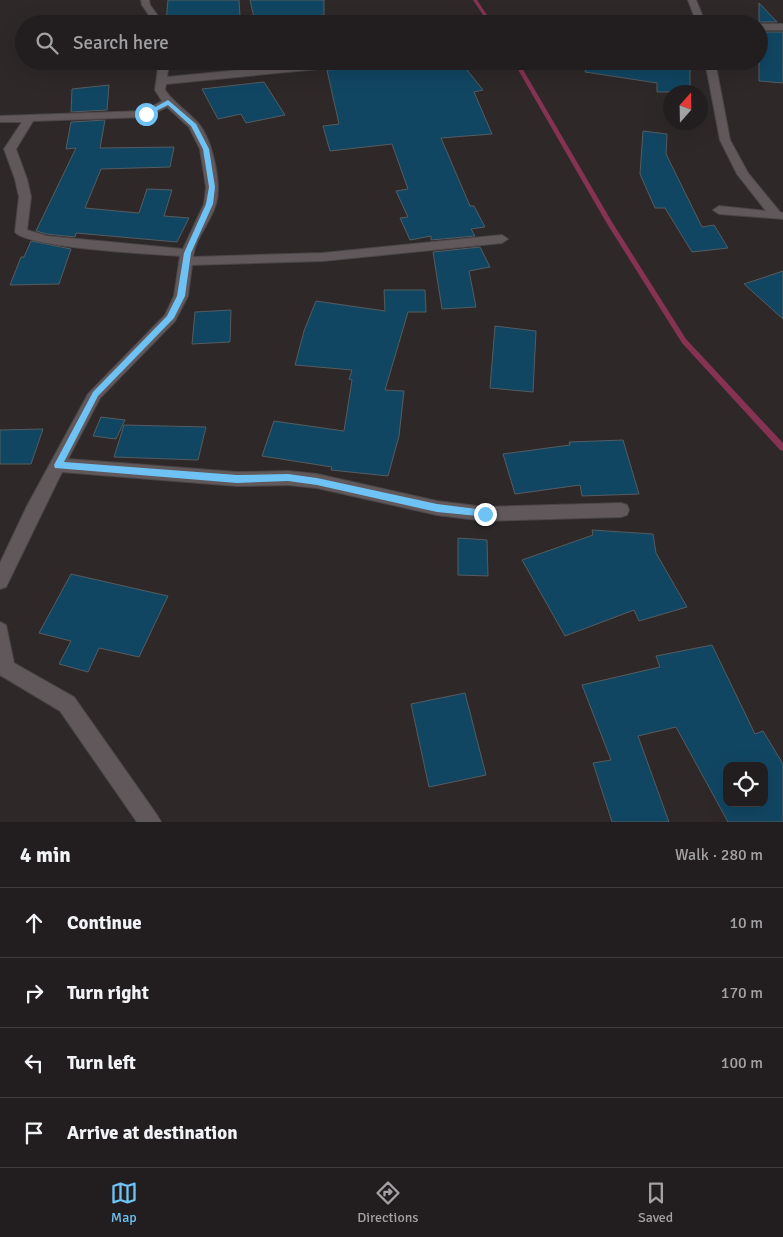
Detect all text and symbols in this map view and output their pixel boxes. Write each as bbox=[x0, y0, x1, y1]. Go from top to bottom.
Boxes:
search box bbox=[15, 15, 768, 70]
icon: search bbox=[33, 29, 61, 57]
text: Search here bbox=[73, 31, 169, 55]
north arrow bbox=[663, 85, 708, 130]
route start bbox=[135, 103, 158, 126]
route end bbox=[474, 503, 497, 526]
map controls bbox=[723, 762, 768, 807]
button: locate bbox=[723, 762, 768, 807]
text: 4 min bbox=[20, 842, 71, 868]
text: Walk · 280 m bbox=[675, 845, 763, 865]
icon: ahead bbox=[20, 909, 48, 937]
text: Continue bbox=[67, 911, 142, 935]
text: 10 m bbox=[729, 913, 763, 933]
icon: right bbox=[20, 979, 48, 1007]
text: Turn right bbox=[67, 981, 149, 1005]
text: 170 m bbox=[721, 983, 763, 1003]
icon: left bbox=[20, 1049, 48, 1077]
text: Turn left bbox=[67, 1051, 136, 1075]
text: 100 m bbox=[721, 1053, 763, 1073]
icon: arrive bbox=[20, 1119, 48, 1147]
text: Arrive at destination bbox=[67, 1121, 238, 1145]
tab: Map bbox=[110, 1179, 138, 1226]
tab: Directions bbox=[357, 1179, 418, 1226]
tab: Saved bbox=[638, 1179, 673, 1226]

